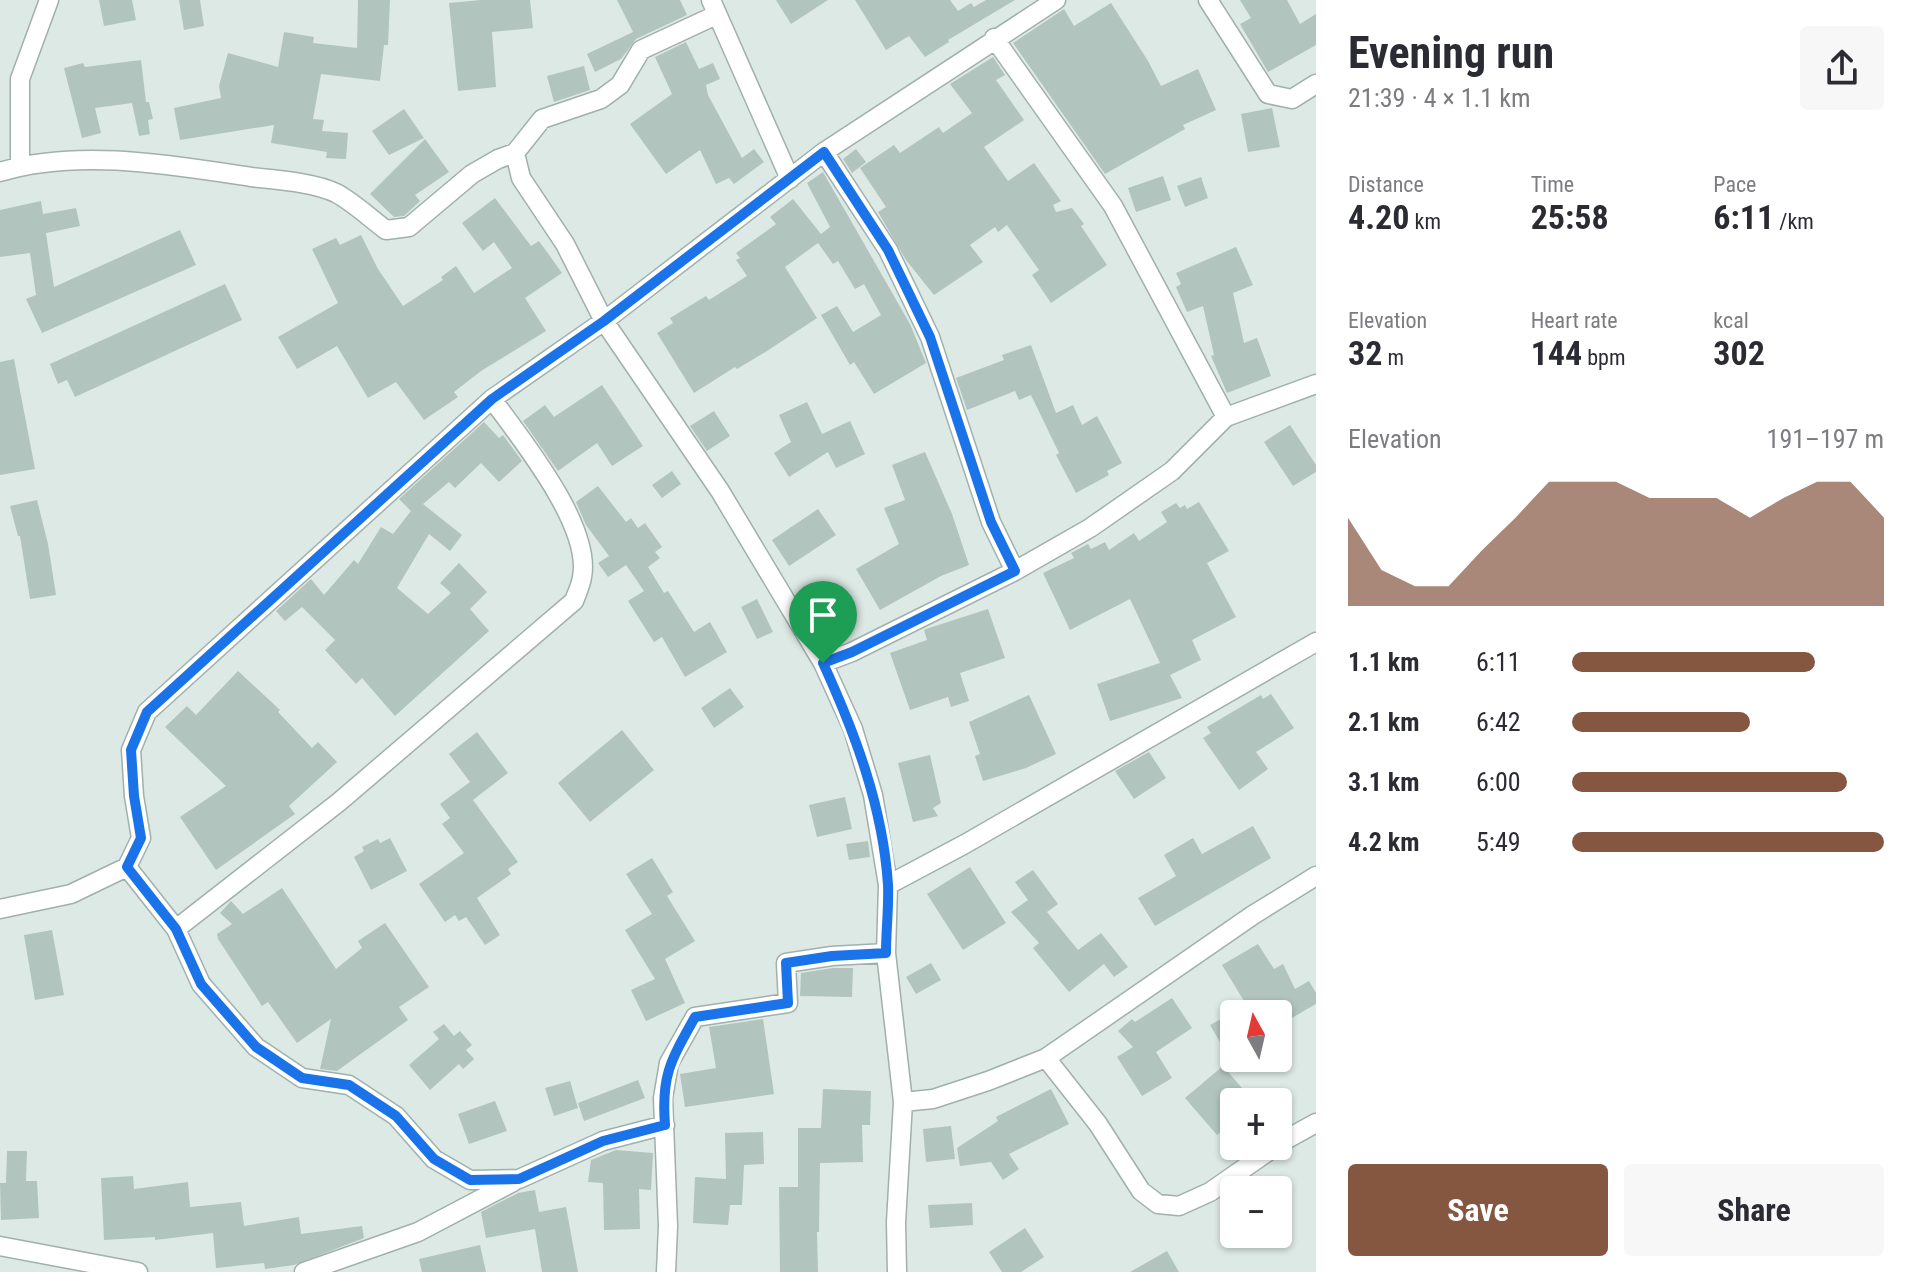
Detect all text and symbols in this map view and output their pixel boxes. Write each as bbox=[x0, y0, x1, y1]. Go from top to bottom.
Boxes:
button: share bbox=[1800, 26, 1884, 110]
text: Evening run bbox=[1348, 27, 1554, 79]
text: 21:39 · 4 × 1.1 km bbox=[1348, 83, 1530, 113]
text: Distance bbox=[1348, 172, 1424, 197]
text: Time bbox=[1531, 172, 1574, 197]
text: Pace bbox=[1713, 172, 1756, 197]
text: 4.20 bbox=[1348, 197, 1409, 237]
text: 25:58 bbox=[1531, 197, 1609, 237]
text: 6:11 bbox=[1713, 197, 1774, 237]
text: km bbox=[1409, 209, 1441, 234]
text: /km bbox=[1774, 209, 1814, 234]
text: Elevation bbox=[1348, 308, 1427, 333]
text: Heart rate bbox=[1531, 308, 1618, 333]
text: kcal bbox=[1713, 308, 1749, 333]
text: 32 bbox=[1348, 333, 1382, 373]
text: 144 bbox=[1531, 333, 1582, 373]
text: 302 bbox=[1713, 333, 1765, 373]
text: m bbox=[1382, 345, 1404, 370]
text: bpm bbox=[1582, 345, 1626, 370]
text: Elevation bbox=[1348, 424, 1442, 454]
text: 191–197 m bbox=[1767, 424, 1884, 454]
pin bbox=[789, 581, 857, 663]
icon: arrive bbox=[801, 593, 845, 637]
text: 1.1 km bbox=[1348, 647, 1420, 677]
text: 6:11 bbox=[1476, 647, 1521, 677]
text: 2.1 km bbox=[1348, 707, 1420, 737]
text: 6:42 bbox=[1476, 707, 1521, 737]
text: 3.1 km bbox=[1348, 767, 1420, 797]
text: 6:00 bbox=[1476, 767, 1521, 797]
text: 4.2 km bbox=[1348, 827, 1420, 857]
text: 5:49 bbox=[1476, 827, 1521, 857]
north arrow bbox=[1220, 1000, 1292, 1072]
map controls bbox=[1220, 1000, 1292, 1248]
button: + bbox=[1220, 1088, 1292, 1160]
button: Save bbox=[1348, 1164, 1608, 1256]
button: Share bbox=[1624, 1164, 1884, 1256]
button: − bbox=[1220, 1176, 1292, 1248]

